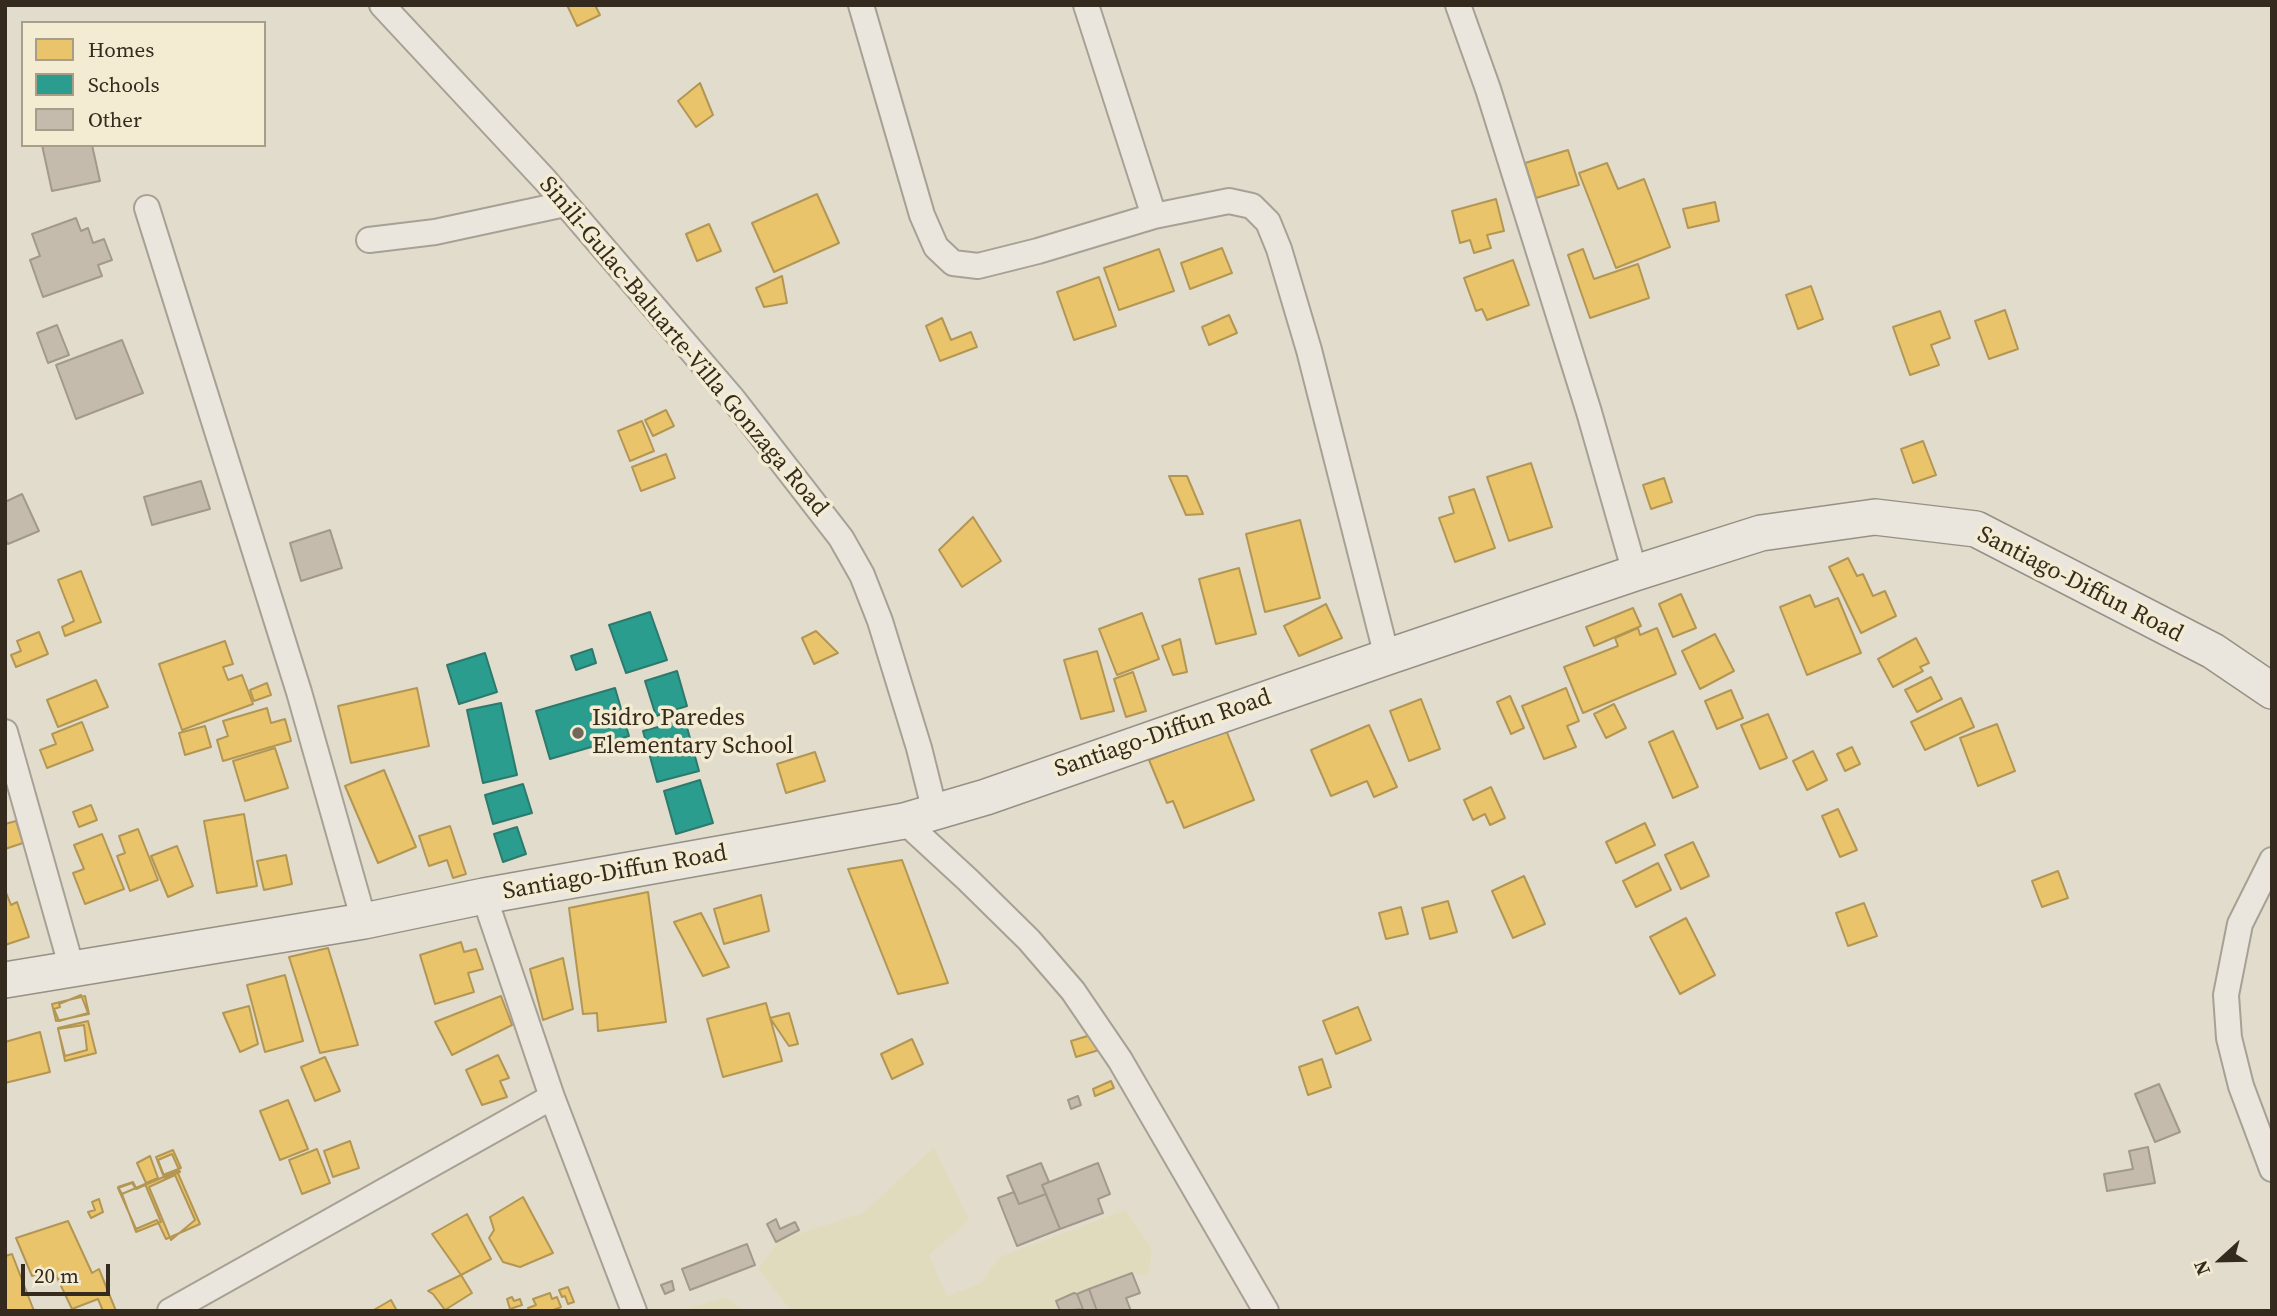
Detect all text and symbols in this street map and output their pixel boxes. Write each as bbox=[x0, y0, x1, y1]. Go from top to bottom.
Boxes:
legend bbox=[21, 21, 266, 147]
text: Homes bbox=[88, 35, 154, 64]
text: Schools bbox=[88, 70, 160, 99]
text: Other bbox=[88, 105, 142, 134]
street label: Sinili-Gulac-Baluarte-Villa Gonzaga Road bbox=[532, 171, 834, 523]
street label: Santiago-Diffun Road bbox=[1972, 521, 2188, 649]
street label: Santiago-Diffun Road bbox=[1051, 683, 1275, 785]
place label: Isidro Paredes Elementary School bbox=[592, 705, 794, 761]
marker: Isidro Paredes Elementary School bbox=[570, 725, 586, 741]
street label: Santiago-Diffun Road bbox=[501, 839, 729, 907]
north arrow bbox=[2186, 1225, 2256, 1295]
scale bar bbox=[24, 1250, 114, 1294]
text: N bbox=[2187, 1257, 2216, 1279]
text: 20 m bbox=[34, 1261, 79, 1290]

